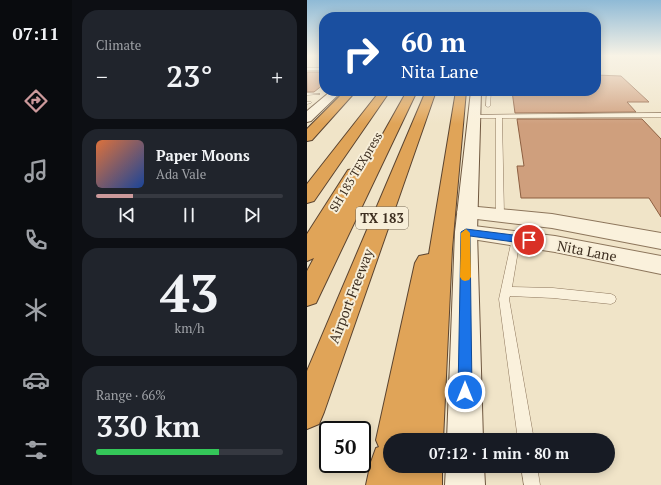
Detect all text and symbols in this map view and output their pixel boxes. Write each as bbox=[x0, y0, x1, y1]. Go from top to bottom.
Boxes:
text: 07:11 bbox=[13, 21, 59, 45]
text: 60 m bbox=[401, 23, 466, 60]
icon: right bbox=[335, 28, 387, 80]
text: Climate bbox=[96, 36, 141, 54]
text: 23° bbox=[166, 56, 213, 96]
text: Nita Lane bbox=[401, 59, 478, 83]
text: − bbox=[96, 62, 108, 91]
text: + bbox=[271, 62, 283, 91]
icon: directions bbox=[22, 87, 50, 115]
street label: SH 183 TEXpress bbox=[326, 129, 385, 214]
text: Paper Moons bbox=[156, 145, 250, 165]
icon: music bbox=[22, 157, 50, 185]
text: Ada Vale bbox=[156, 165, 206, 183]
icon: previous bbox=[116, 204, 138, 226]
icon: pause bbox=[178, 204, 200, 226]
icon: next bbox=[241, 204, 263, 226]
road number: TX 183 bbox=[356, 207, 408, 229]
pin bbox=[512, 223, 546, 257]
icon: phone bbox=[22, 226, 50, 254]
icon: arrive bbox=[518, 229, 540, 251]
street label: Nita Lane bbox=[556, 235, 618, 266]
street label: Airport Freeway bbox=[324, 245, 378, 346]
text: 43 bbox=[160, 258, 219, 327]
icon: climate bbox=[22, 296, 50, 324]
text: km/h bbox=[174, 319, 205, 337]
icon: car bbox=[22, 366, 50, 394]
position arrow bbox=[444, 371, 486, 413]
text: Range · 66% bbox=[96, 386, 166, 404]
text: 330 km bbox=[96, 406, 200, 446]
speed limit sign: 50 bbox=[319, 421, 371, 473]
icon: filters bbox=[22, 436, 50, 464]
text: 07:12 · 1 min · 80 m bbox=[429, 443, 569, 463]

